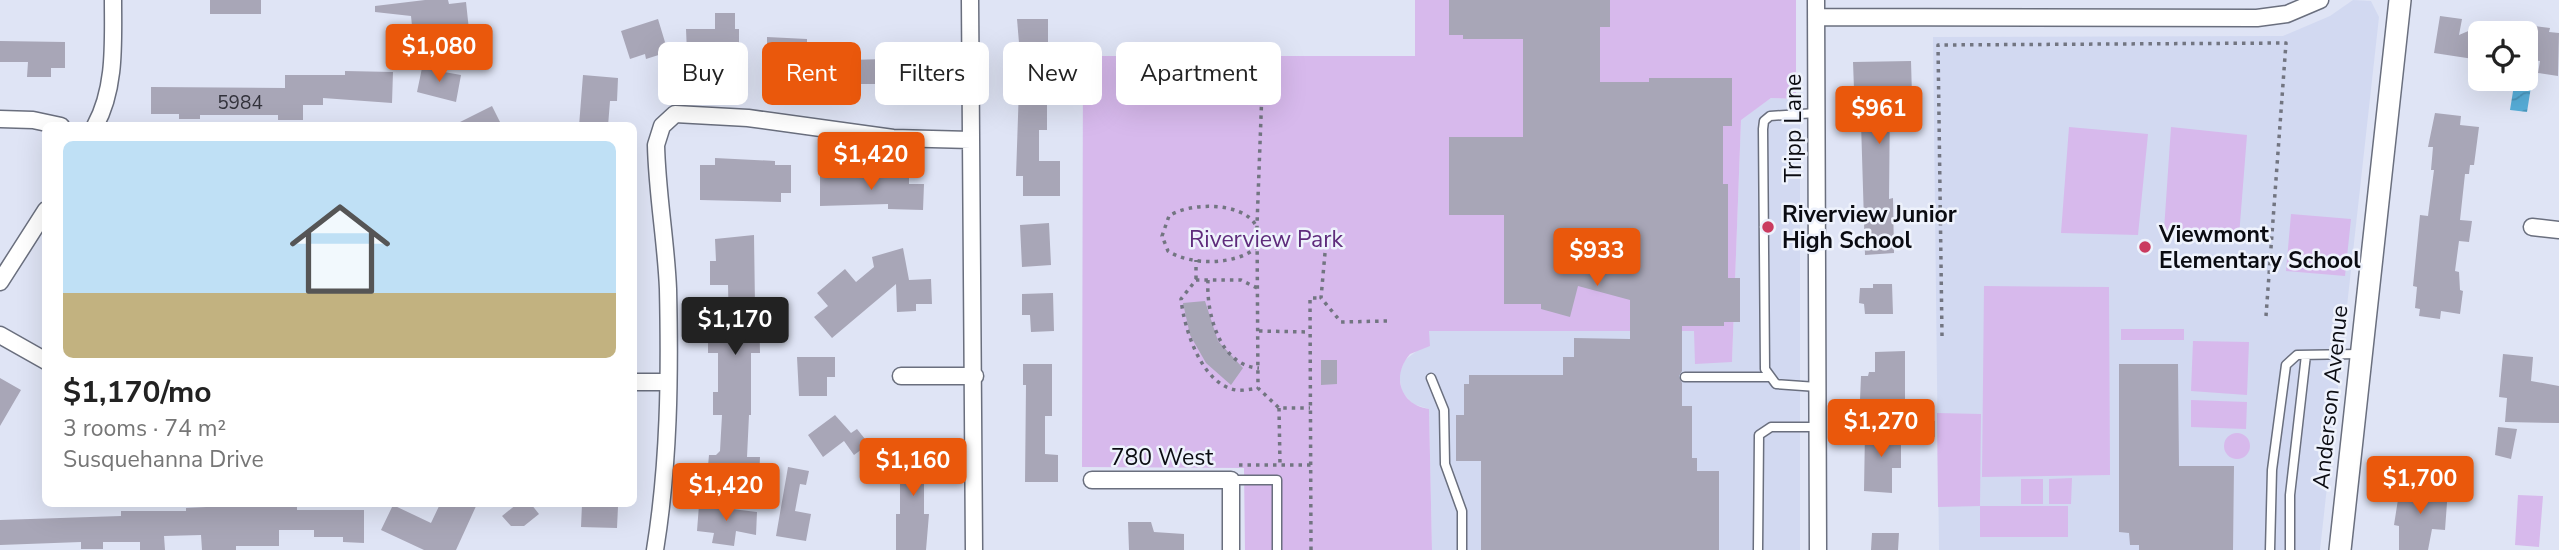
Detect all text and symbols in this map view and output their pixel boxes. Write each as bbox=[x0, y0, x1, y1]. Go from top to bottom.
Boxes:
map controls bbox=[2468, 21, 2538, 91]
button: locate bbox=[2468, 21, 2538, 91]
pin: $1,080 bbox=[382, 24, 496, 84]
text: $1,080 bbox=[402, 31, 476, 62]
chip: Buy bbox=[658, 42, 748, 105]
chip: Rent bbox=[762, 42, 861, 105]
chip: Filters bbox=[875, 42, 989, 105]
chip: New bbox=[1003, 42, 1102, 105]
chip: Apartment bbox=[1116, 42, 1281, 105]
street label: Tripp Lane bbox=[1778, 74, 1809, 182]
pin: $961 bbox=[1838, 86, 1920, 146]
house number: 5984 bbox=[217, 90, 263, 116]
text: $961 bbox=[1851, 93, 1907, 124]
pin: $1,420 bbox=[814, 132, 928, 192]
text: $1,420 bbox=[834, 139, 908, 170]
icon: home bbox=[277, 186, 403, 312]
place label: Riverview Junior High School bbox=[1782, 199, 1957, 256]
marker: Riverview Junior High School bbox=[1760, 219, 1776, 235]
place label: Viewmont Elementary School bbox=[2158, 219, 2361, 276]
park label: Riverview Park bbox=[1189, 224, 1344, 255]
pin: $933 bbox=[1556, 229, 1638, 288]
text: $933 bbox=[1569, 235, 1625, 266]
marker: Viewmont Elementary School bbox=[2137, 239, 2153, 255]
pin: $1,170 bbox=[678, 298, 792, 357]
text: $1,170 bbox=[698, 304, 772, 335]
street label: Anderson Avenue bbox=[2305, 304, 2356, 491]
text: $1,170/mo bbox=[63, 372, 212, 413]
pin: $1,270 bbox=[1824, 400, 1938, 459]
text: $1,270 bbox=[1844, 406, 1918, 437]
text: 3 rooms · 74 m² bbox=[63, 413, 226, 444]
pin: $1,160 bbox=[856, 438, 970, 498]
street label: 780 West bbox=[1111, 442, 1214, 473]
text: Susquehanna Drive bbox=[63, 444, 264, 475]
text: $1,160 bbox=[876, 445, 950, 476]
pin: $1,700 bbox=[2363, 456, 2477, 516]
pin: $1,420 bbox=[669, 463, 783, 523]
text: $1,700 bbox=[2383, 463, 2457, 494]
text: $1,420 bbox=[689, 470, 763, 501]

